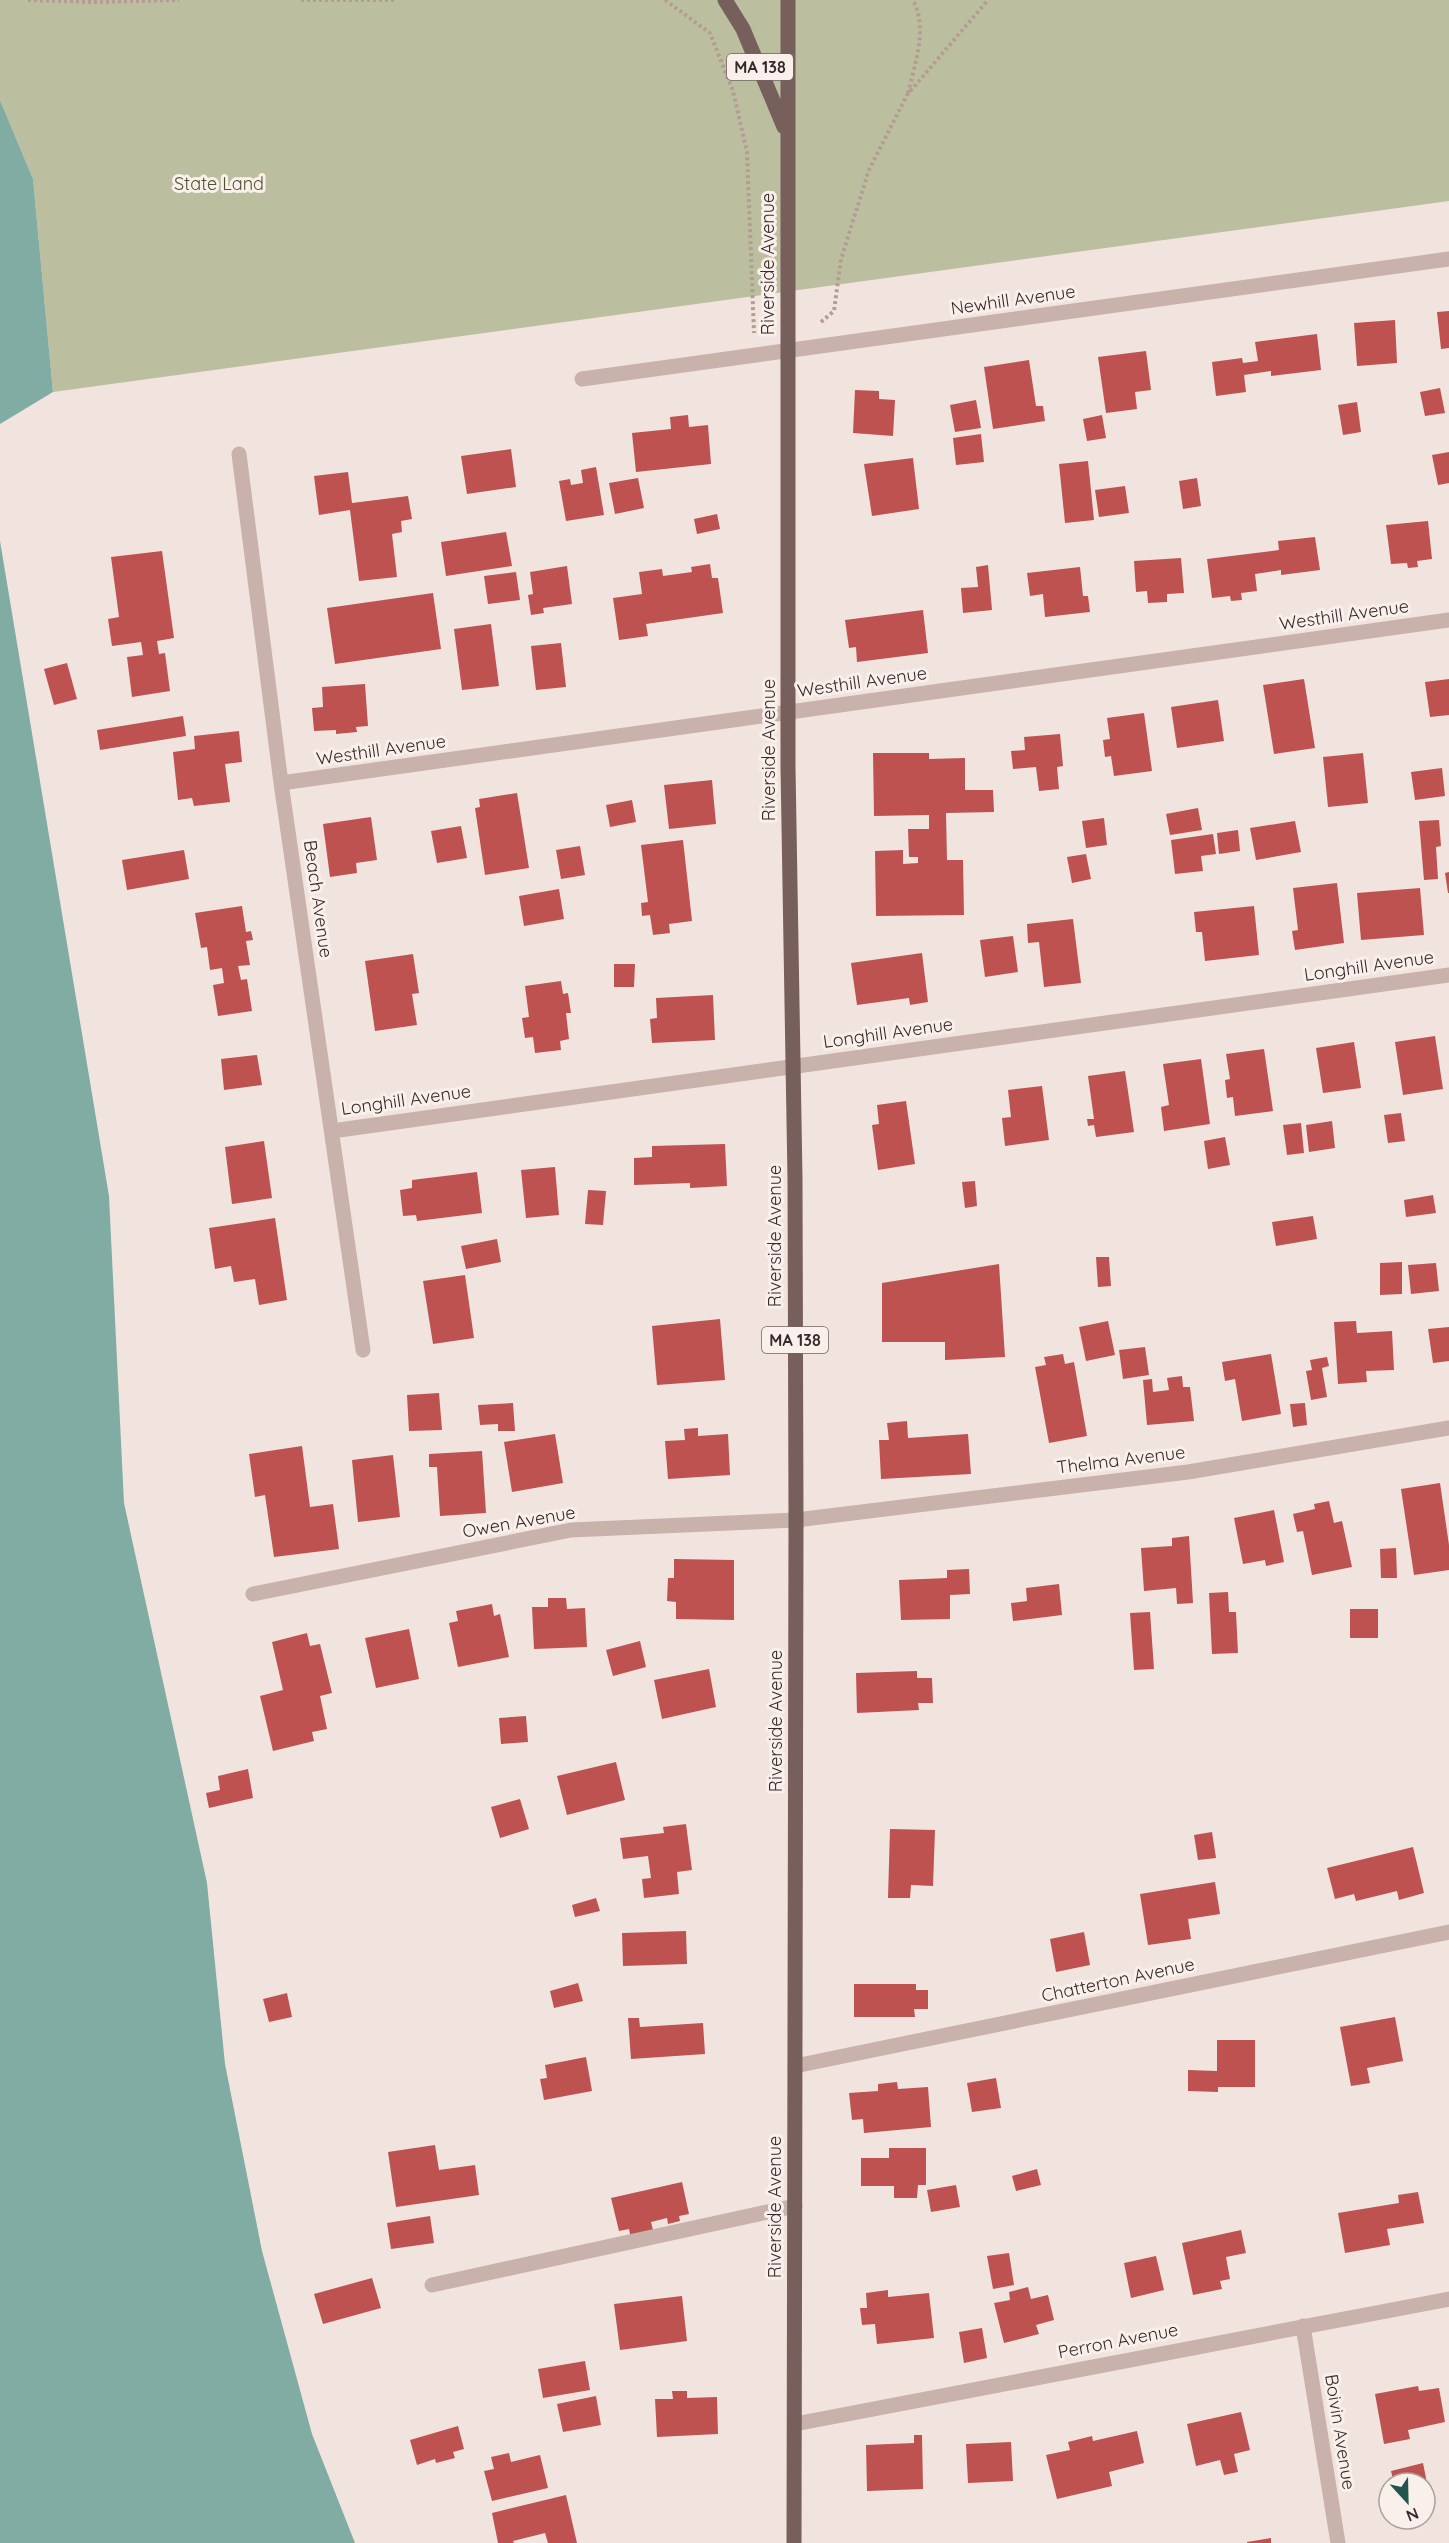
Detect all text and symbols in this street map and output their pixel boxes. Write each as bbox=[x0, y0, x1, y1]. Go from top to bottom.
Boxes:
road number: MA 138 bbox=[727, 54, 793, 80]
park label: State Land bbox=[174, 172, 264, 195]
street label: Riverside Avenue bbox=[756, 193, 779, 335]
street label: Newhill Avenue bbox=[949, 279, 1077, 320]
street label: Westhill Avenue bbox=[1278, 594, 1410, 635]
street label: Westhill Avenue bbox=[796, 661, 928, 702]
street label: Riverside Avenue bbox=[757, 679, 780, 821]
street label: Westhill Avenue bbox=[315, 729, 447, 770]
street label: Beach Avenue bbox=[299, 838, 338, 959]
street label: Longhill Avenue bbox=[1303, 945, 1435, 986]
street label: Longhill Avenue bbox=[822, 1012, 954, 1053]
street label: Longhill Avenue bbox=[340, 1079, 472, 1120]
street label: Riverside Avenue bbox=[763, 1165, 786, 1307]
road number: MA 138 bbox=[762, 1327, 828, 1353]
street label: Thelma Avenue bbox=[1055, 1440, 1186, 1479]
street label: Owen Avenue bbox=[461, 1500, 577, 1543]
street label: Riverside Avenue bbox=[764, 1650, 787, 1792]
street label: Chatterton Avenue bbox=[1039, 1952, 1197, 2007]
street label: Riverside Avenue bbox=[763, 2136, 786, 2278]
street label: Perron Avenue bbox=[1056, 2318, 1180, 2363]
street label: Boivin Avenue bbox=[1320, 2372, 1361, 2491]
north arrow bbox=[1377, 2471, 1437, 2531]
text: N bbox=[1403, 2503, 1422, 2526]

